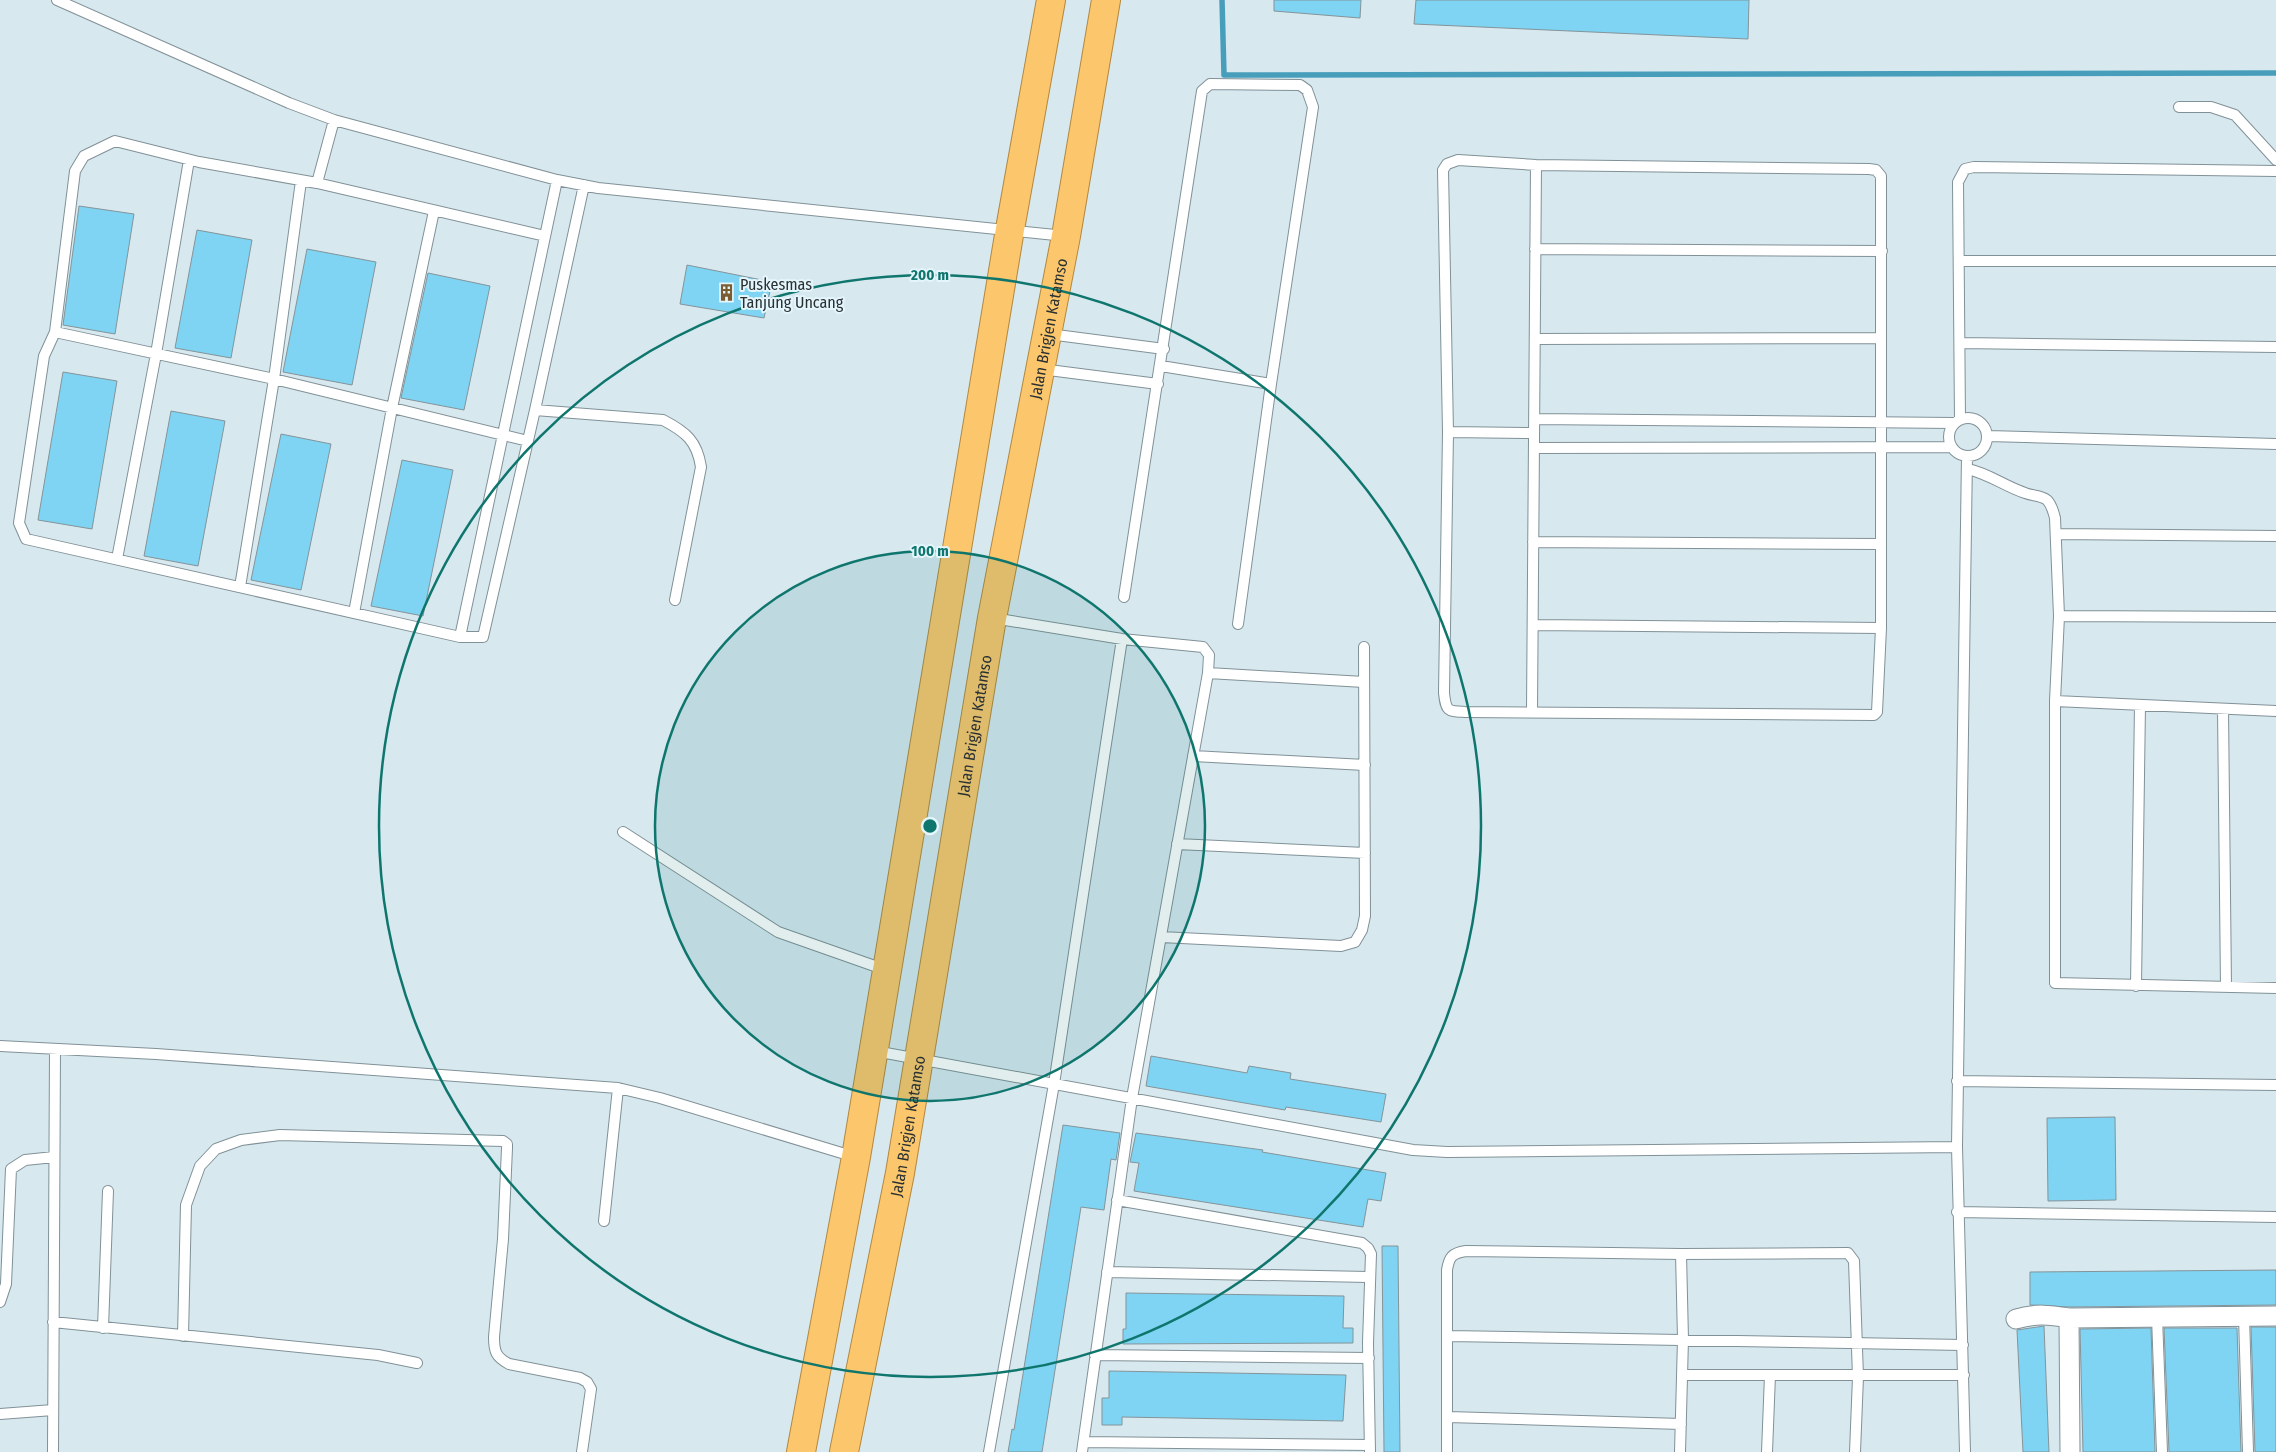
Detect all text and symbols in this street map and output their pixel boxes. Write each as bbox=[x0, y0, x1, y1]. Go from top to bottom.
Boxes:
street label: Jalan Brigjen Katamso bbox=[1025, 256, 1071, 401]
text: 200 m bbox=[910, 266, 949, 284]
place label: Puskesmas Tanjung Uncang bbox=[740, 275, 844, 312]
building icon: Puskesmas Tanjung Uncang bbox=[716, 283, 736, 303]
text: 100 m bbox=[911, 542, 949, 560]
street label: Jalan Brigjen Katamso bbox=[953, 654, 995, 798]
centre of rings bbox=[921, 817, 939, 835]
street label: Jalan Brigjen Katamso bbox=[886, 1054, 929, 1199]

